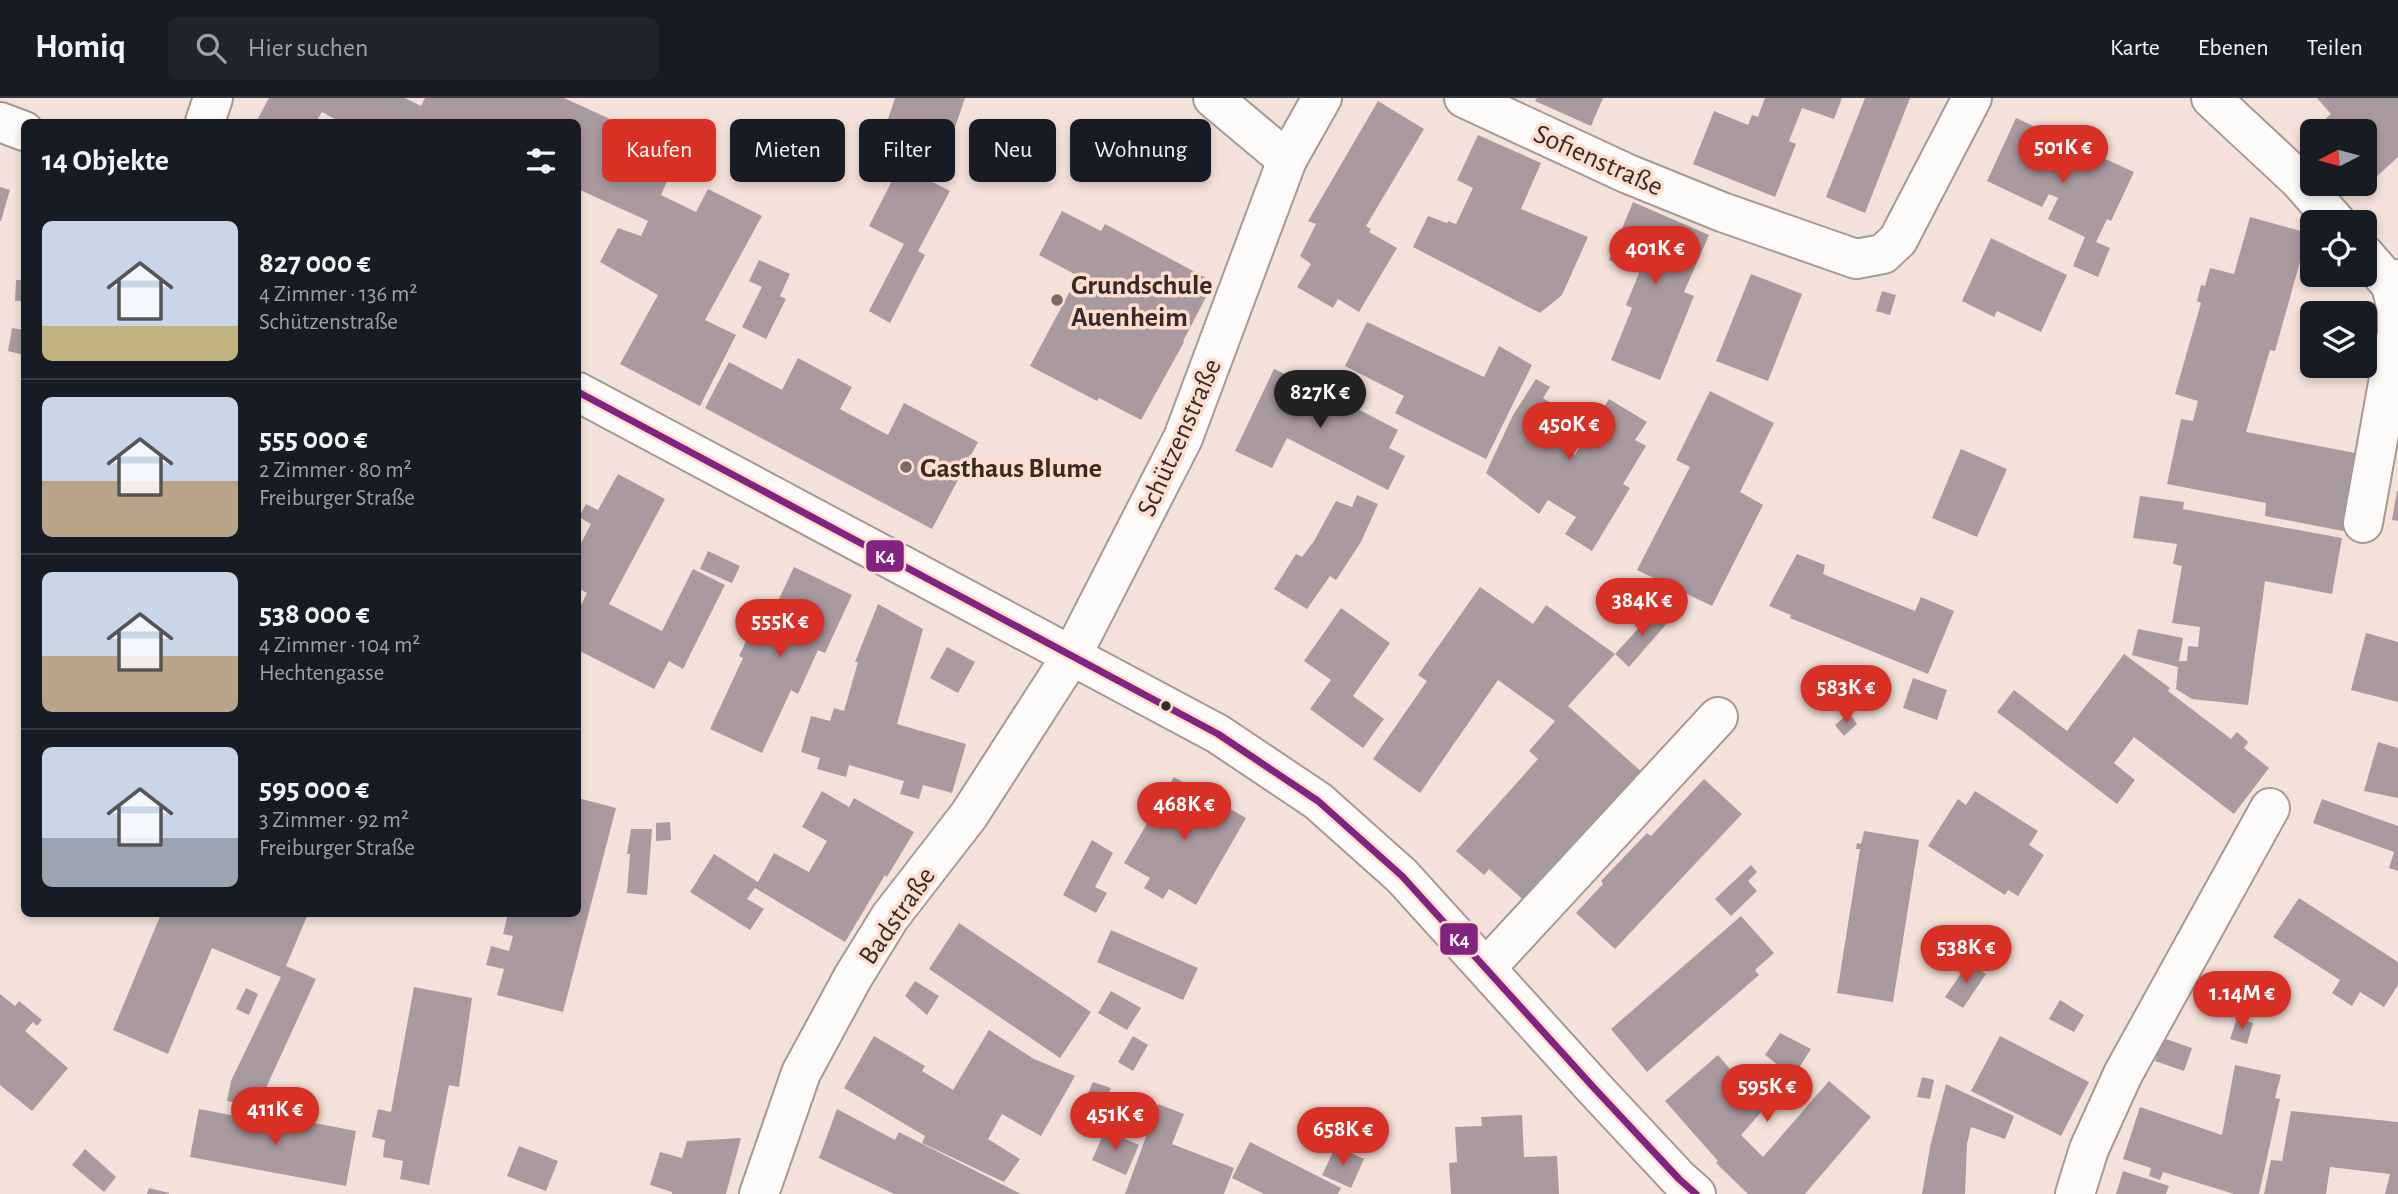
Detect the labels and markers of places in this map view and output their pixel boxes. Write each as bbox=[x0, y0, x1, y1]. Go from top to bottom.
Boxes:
pin: 501K € bbox=[2006, 126, 2120, 185]
pin: 401K € bbox=[1598, 226, 1712, 286]
place label: Grundschule Auenheim bbox=[1071, 272, 1213, 332]
marker: Grundschule Auenheim bbox=[1049, 292, 1065, 308]
pin: 827K € bbox=[1263, 370, 1377, 430]
pin: 450K € bbox=[1512, 402, 1626, 462]
place label: Gasthaus Blume bbox=[920, 455, 1102, 483]
marker: Gasthaus Blume bbox=[898, 459, 914, 475]
pin: 384K € bbox=[1585, 578, 1699, 638]
pin: 555K € bbox=[723, 600, 837, 659]
pin: 583K € bbox=[1789, 666, 1903, 725]
unlabelled marker bbox=[1159, 699, 1173, 713]
pin: 468K € bbox=[1127, 782, 1241, 842]
pin: 538K € bbox=[1909, 926, 2023, 985]
pin: 1.14M € bbox=[2177, 972, 2307, 1031]
pin: 595K € bbox=[1710, 1065, 1824, 1124]
pin: 411K € bbox=[218, 1088, 332, 1147]
pin: 451K € bbox=[1058, 1093, 1172, 1152]
pin: 658K € bbox=[1286, 1108, 1400, 1167]

